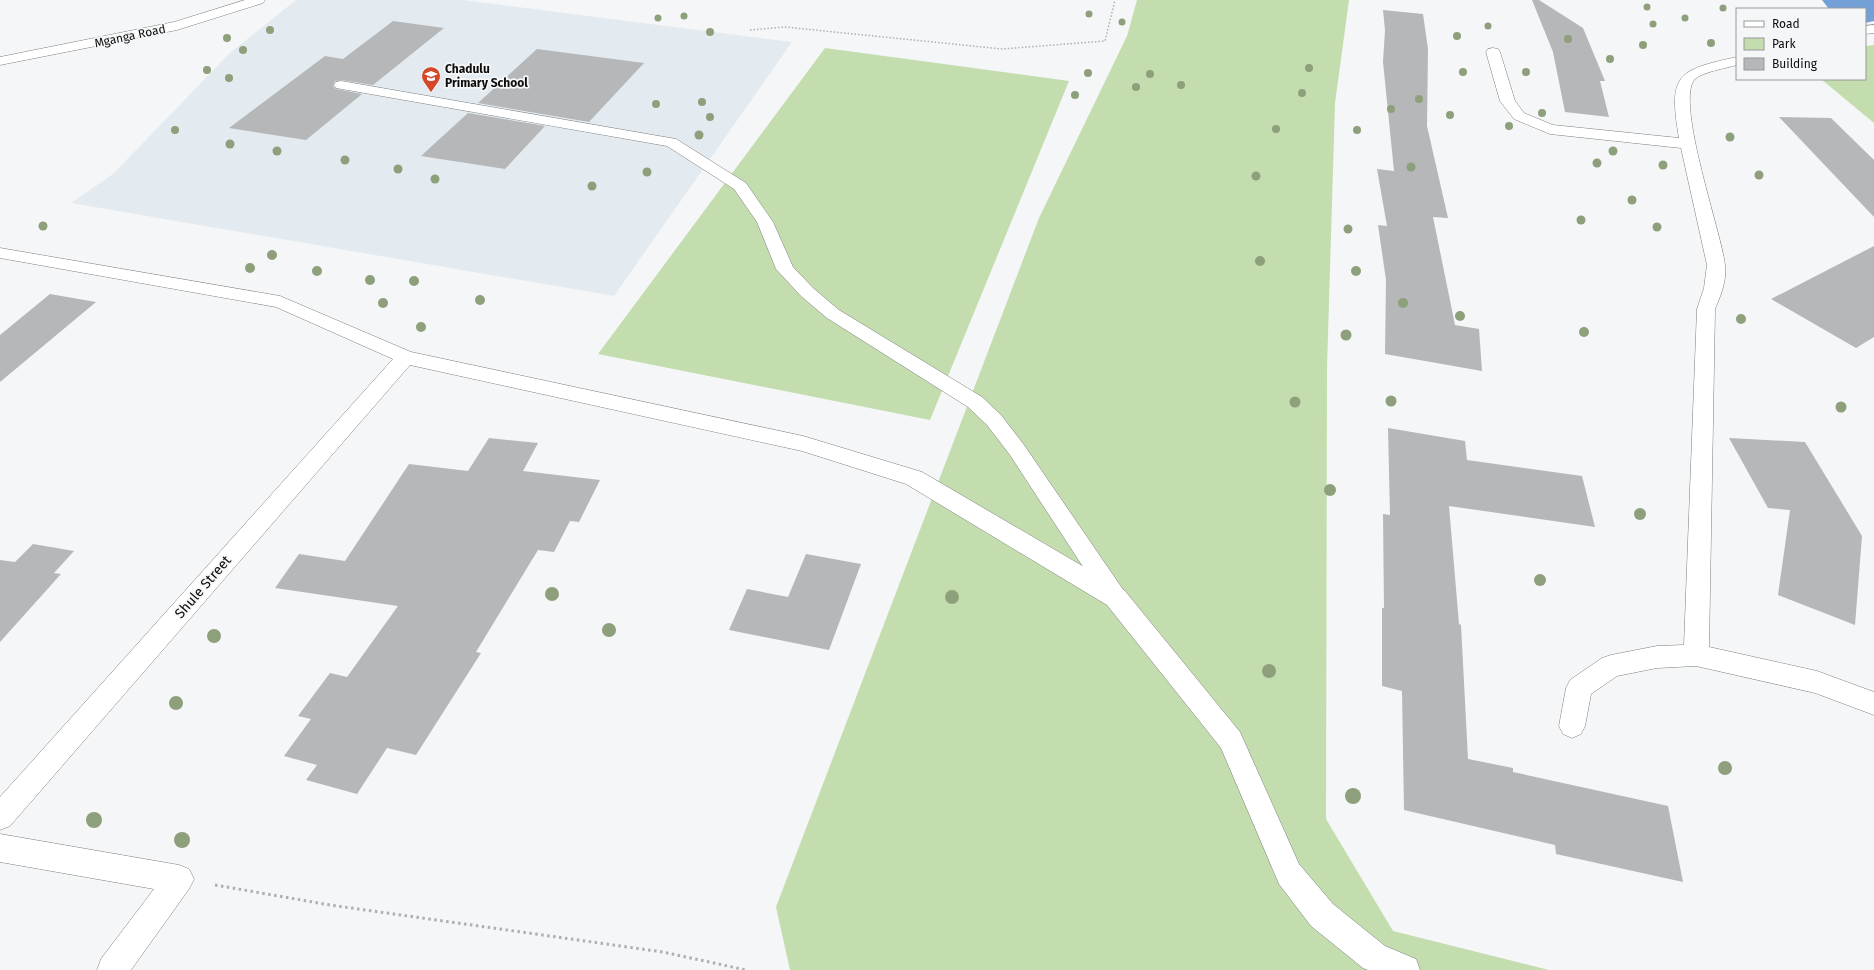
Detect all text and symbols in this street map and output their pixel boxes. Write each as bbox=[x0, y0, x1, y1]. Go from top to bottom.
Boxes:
legend bbox=[1736, 8, 1866, 80]
text: Road bbox=[1772, 17, 1800, 31]
street label: Mganga Road bbox=[93, 22, 167, 50]
text: Park bbox=[1772, 37, 1796, 51]
text: Building bbox=[1772, 57, 1818, 71]
place label: Chadulu Primary School bbox=[445, 62, 528, 90]
school or university icon: Chadulu Primary School bbox=[420, 65, 442, 93]
street label: Shule Street bbox=[171, 552, 235, 622]

